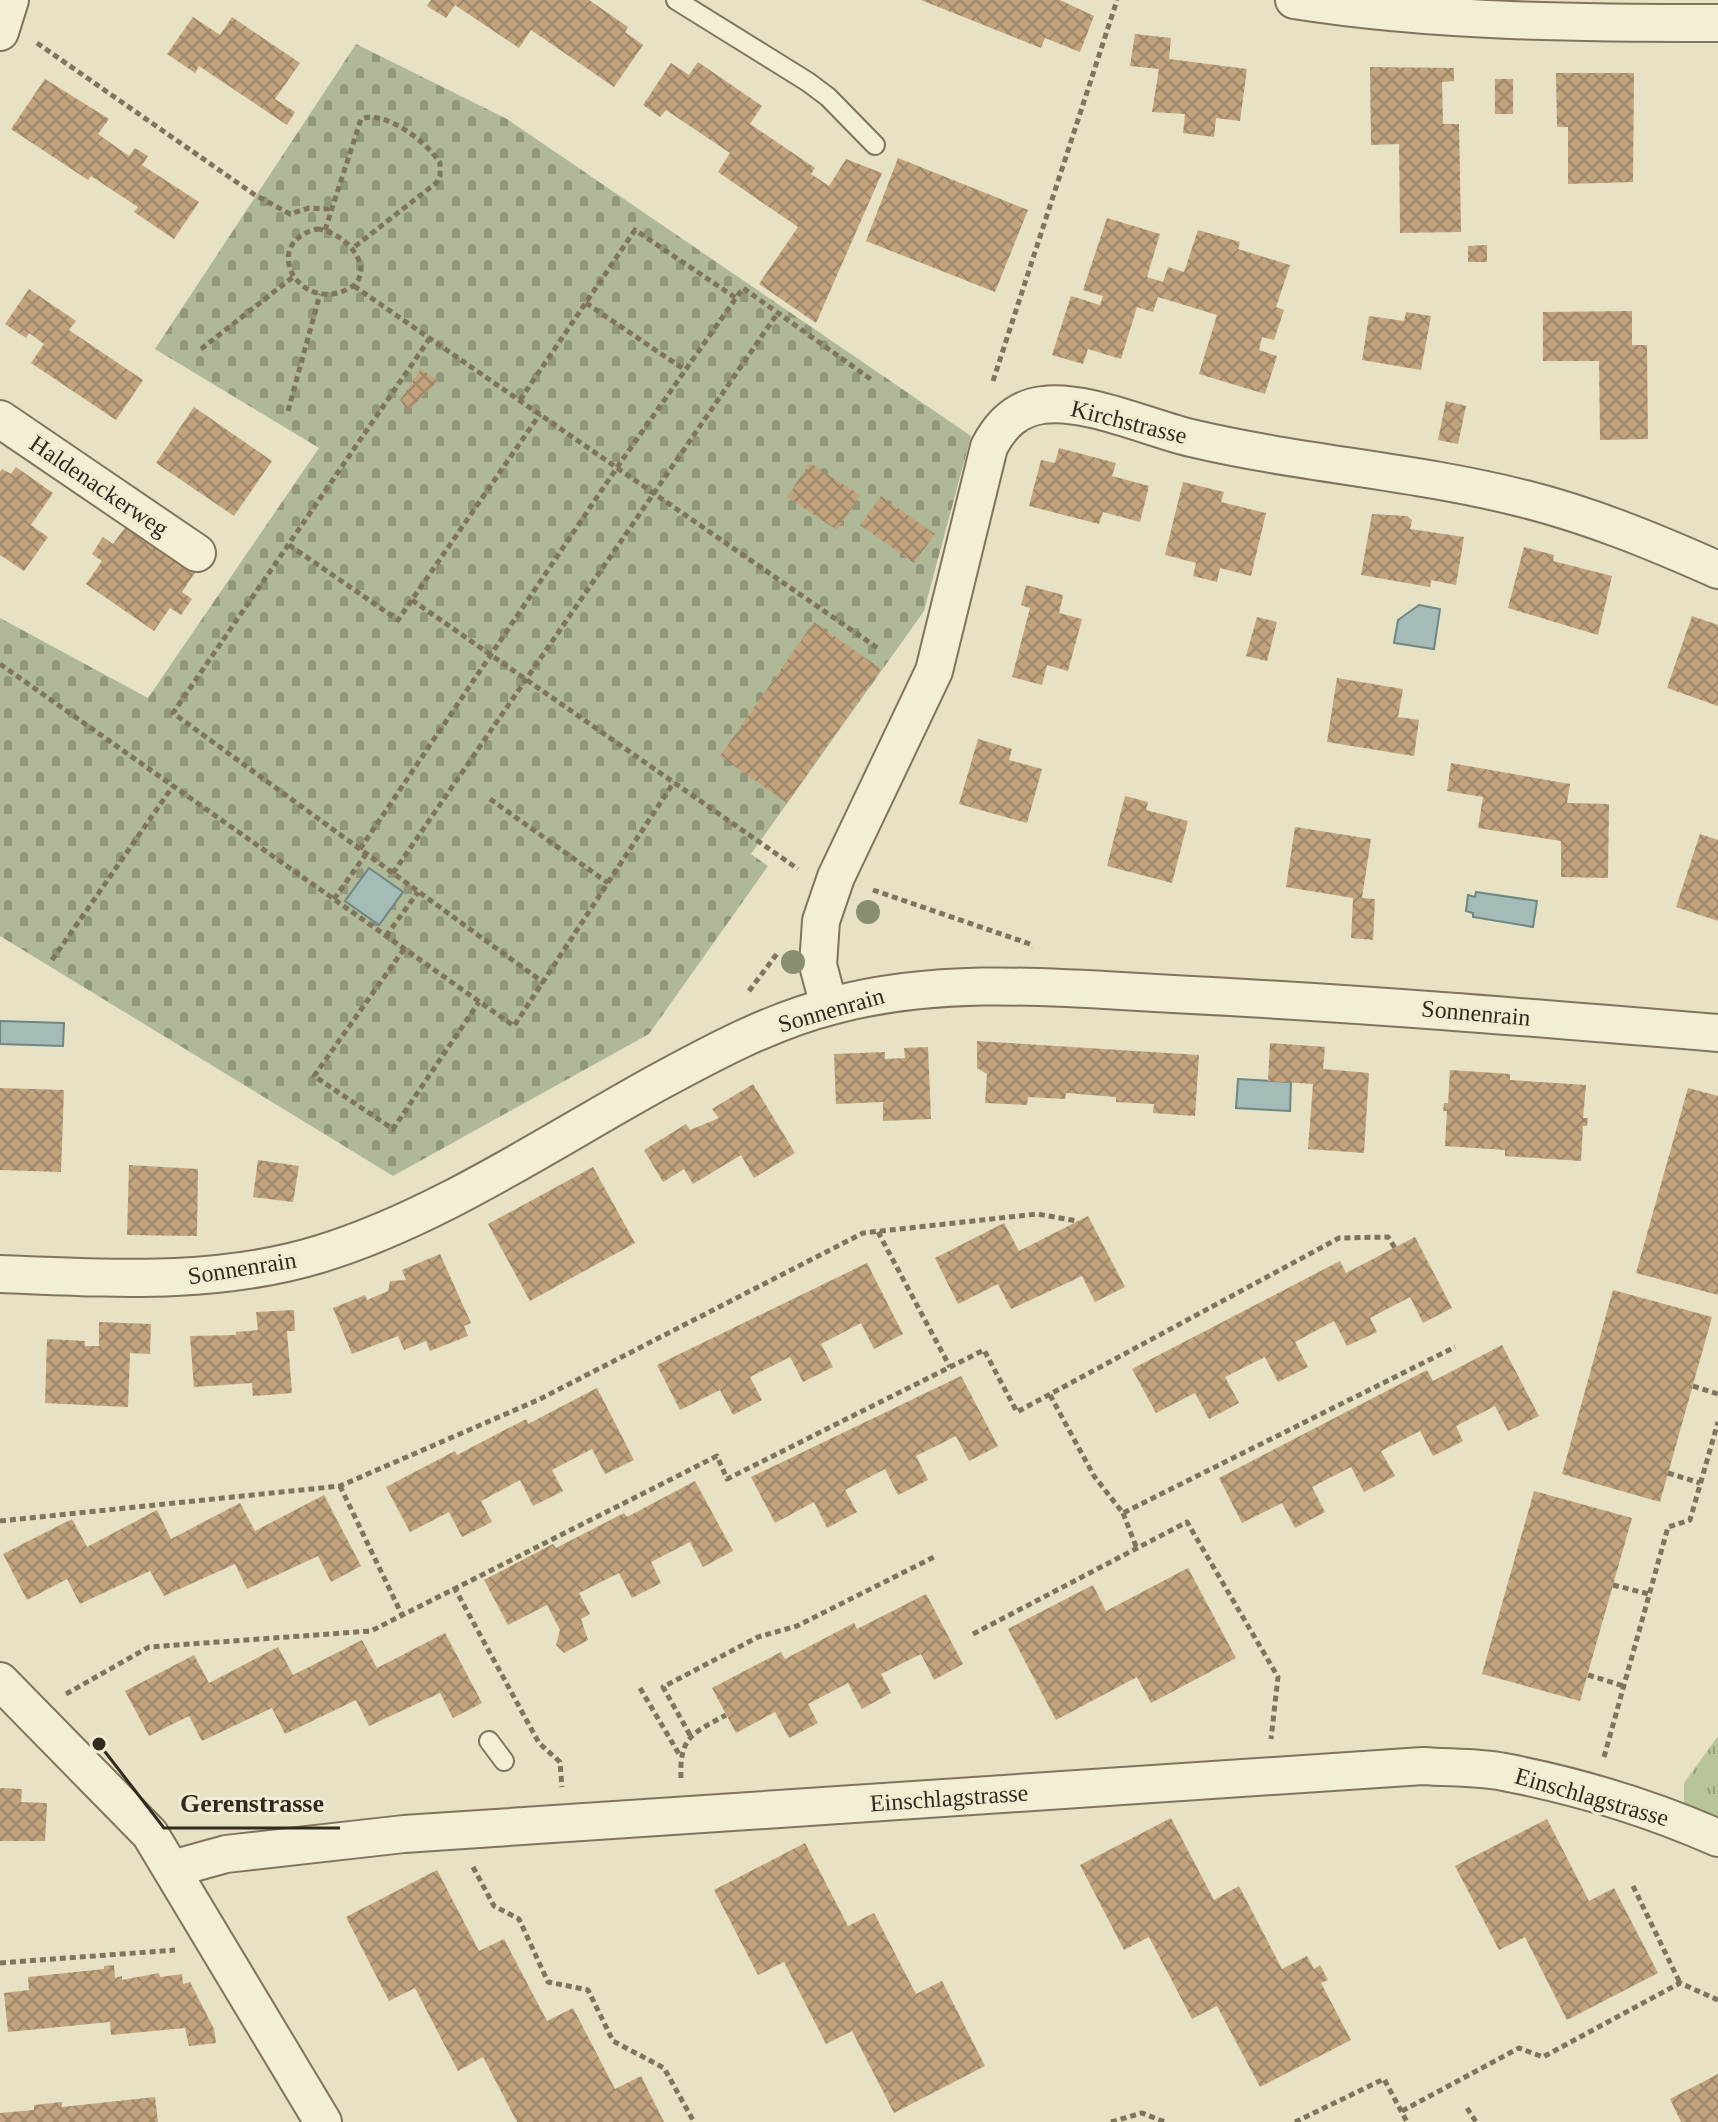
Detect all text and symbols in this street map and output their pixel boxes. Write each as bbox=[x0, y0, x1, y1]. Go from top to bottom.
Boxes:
street label: Kirchstrasse bbox=[1068, 395, 1190, 449]
street label: Haldenackerweg bbox=[25, 430, 173, 542]
street label: Sonnenrain bbox=[775, 982, 887, 1038]
street label: Sonnenrain bbox=[1420, 995, 1532, 1031]
street label: Sonnenrain bbox=[186, 1247, 298, 1289]
street label: Einschlagstrasse bbox=[1512, 1763, 1672, 1831]
callout: Gerenstrasse bbox=[164, 1778, 340, 1828]
street label: Einschlagstrasse bbox=[869, 1779, 1029, 1817]
text: Gerenstrasse bbox=[180, 1789, 324, 1818]

